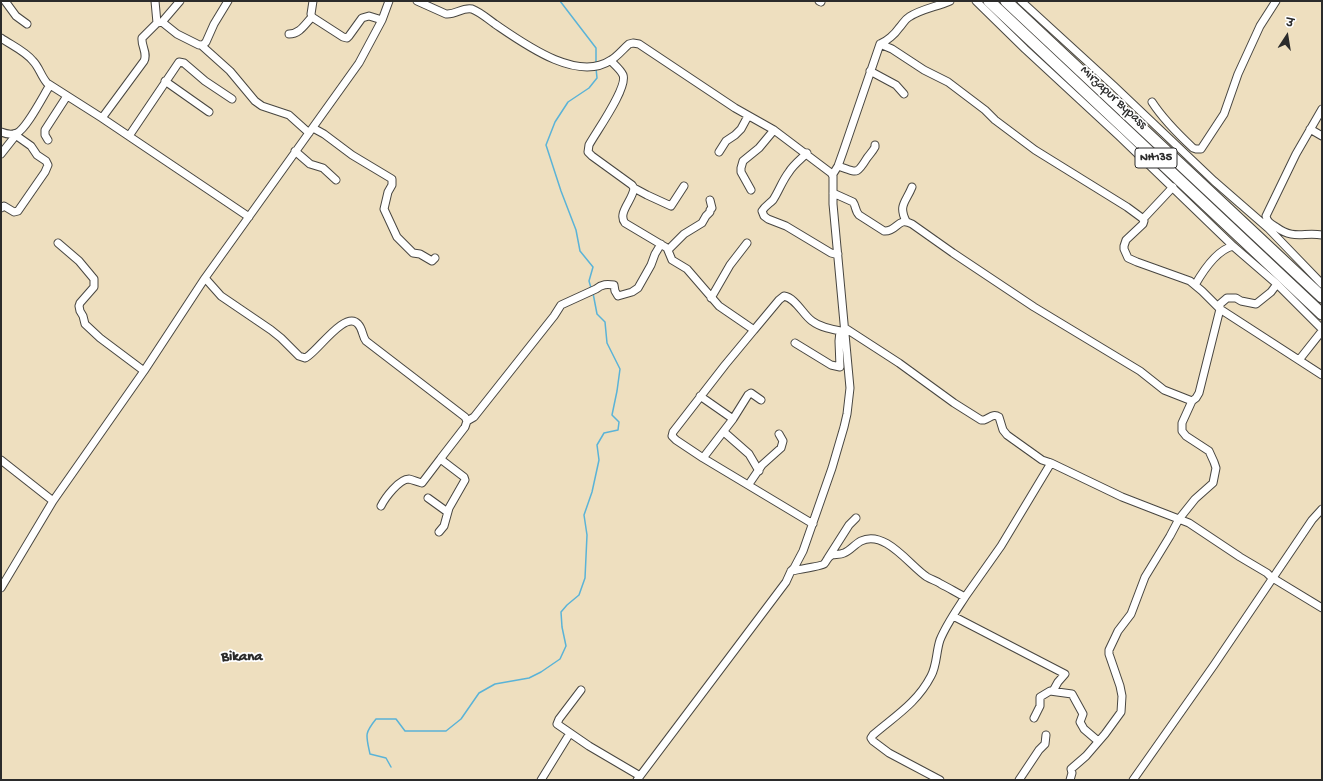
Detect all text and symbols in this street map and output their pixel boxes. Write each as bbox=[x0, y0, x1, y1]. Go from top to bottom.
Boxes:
north arrow bbox=[1267, 16, 1307, 56]
text: उ bbox=[1285, 18, 1294, 31]
street label: Mirzapur Bypass bbox=[1076, 63, 1150, 133]
road number: NH135 bbox=[1135, 148, 1177, 168]
district label: Bikana bbox=[221, 649, 263, 667]

